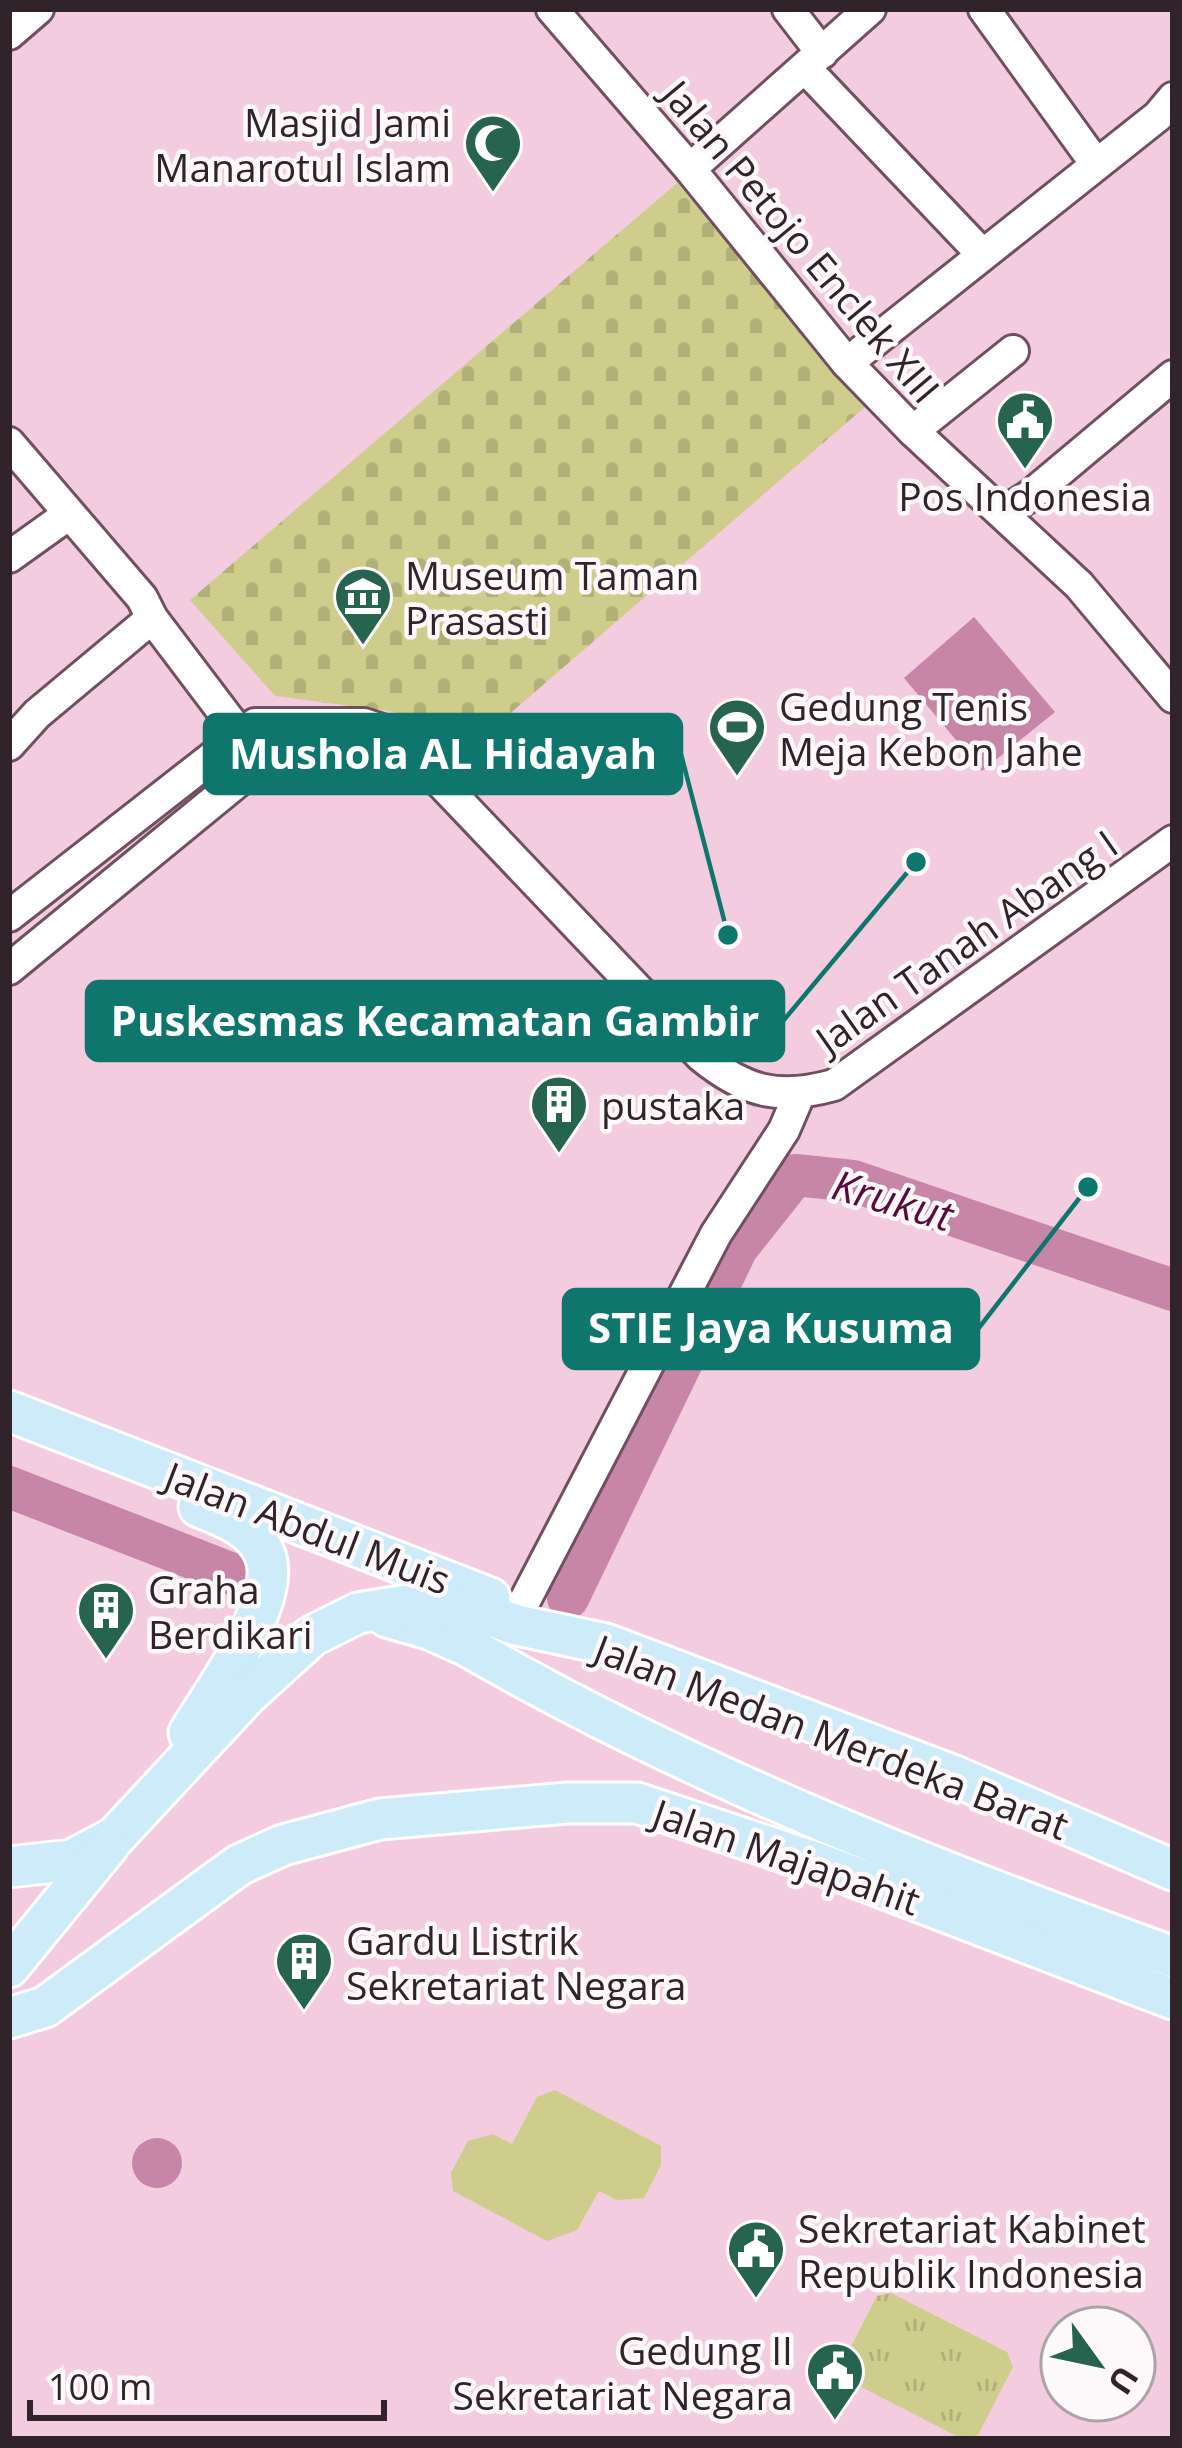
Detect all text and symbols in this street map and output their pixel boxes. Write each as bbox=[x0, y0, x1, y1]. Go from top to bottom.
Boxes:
street label: Jalan Petojo Enclek XIII bbox=[649, 66, 953, 413]
place label: Masjid Jami Manarotul Islam bbox=[154, 95, 451, 193]
mosque icon: Masjid Jami Manarotul Islam bbox=[462, 112, 524, 194]
public building icon: Pos Indonesia bbox=[994, 389, 1056, 471]
place label: Pos Indonesia bbox=[898, 469, 1152, 522]
place label: Museum Taman Prasasti bbox=[405, 548, 699, 646]
museum icon: Museum Taman Prasasti bbox=[332, 565, 394, 647]
place label: Gedung Tenis Meja Kebon Jahe bbox=[779, 679, 1083, 777]
sports icon: Gedung Tenis Meja Kebon Jahe bbox=[706, 696, 768, 778]
callout: Mushola AL Hidayah bbox=[205, 715, 681, 793]
text: Mushola AL Hidayah bbox=[229, 724, 657, 781]
street label: Jalan Tanah Abang I bbox=[801, 817, 1127, 1067]
callout: Puskesmas Kecamatan Gambir bbox=[87, 982, 783, 1060]
text: Puskesmas Kecamatan Gambir bbox=[111, 991, 759, 1048]
building icon: pustaka bbox=[528, 1073, 590, 1155]
place label: pustaka bbox=[601, 1078, 745, 1131]
water label: Krukut bbox=[826, 1155, 962, 1244]
callout: STIE Jaya Kusuma bbox=[564, 1290, 978, 1368]
text: STIE Jaya Kusuma bbox=[588, 1298, 954, 1355]
street label: Jalan Abdul Muis bbox=[154, 1447, 458, 1606]
place label: Graha Berdikari bbox=[148, 1562, 313, 1660]
building icon: Graha Berdikari bbox=[75, 1579, 137, 1661]
street label: Jalan Medan Merdeka Barat bbox=[584, 1620, 1077, 1851]
street label: Jalan Majapahit bbox=[643, 1784, 928, 1927]
place label: Gardu Listrik Sekretariat Negara bbox=[346, 1913, 686, 2011]
building icon: Gardu Listrik Sekretariat Negara bbox=[273, 1930, 335, 2012]
place label: Sekretariat Kabinet Republik Indonesia bbox=[798, 2201, 1146, 2299]
public building icon: Sekretariat Kabinet Republik Indonesia bbox=[725, 2218, 787, 2300]
north arrow bbox=[1038, 2304, 1158, 2424]
place label: Gedung II Sekretariat Negara bbox=[453, 2323, 793, 2421]
public building icon: Gedung II Sekretariat Negara bbox=[804, 2340, 866, 2422]
scale bar bbox=[30, 2346, 384, 2420]
text: U bbox=[1098, 2358, 1149, 2403]
text: 100 m bbox=[48, 2362, 152, 2411]

